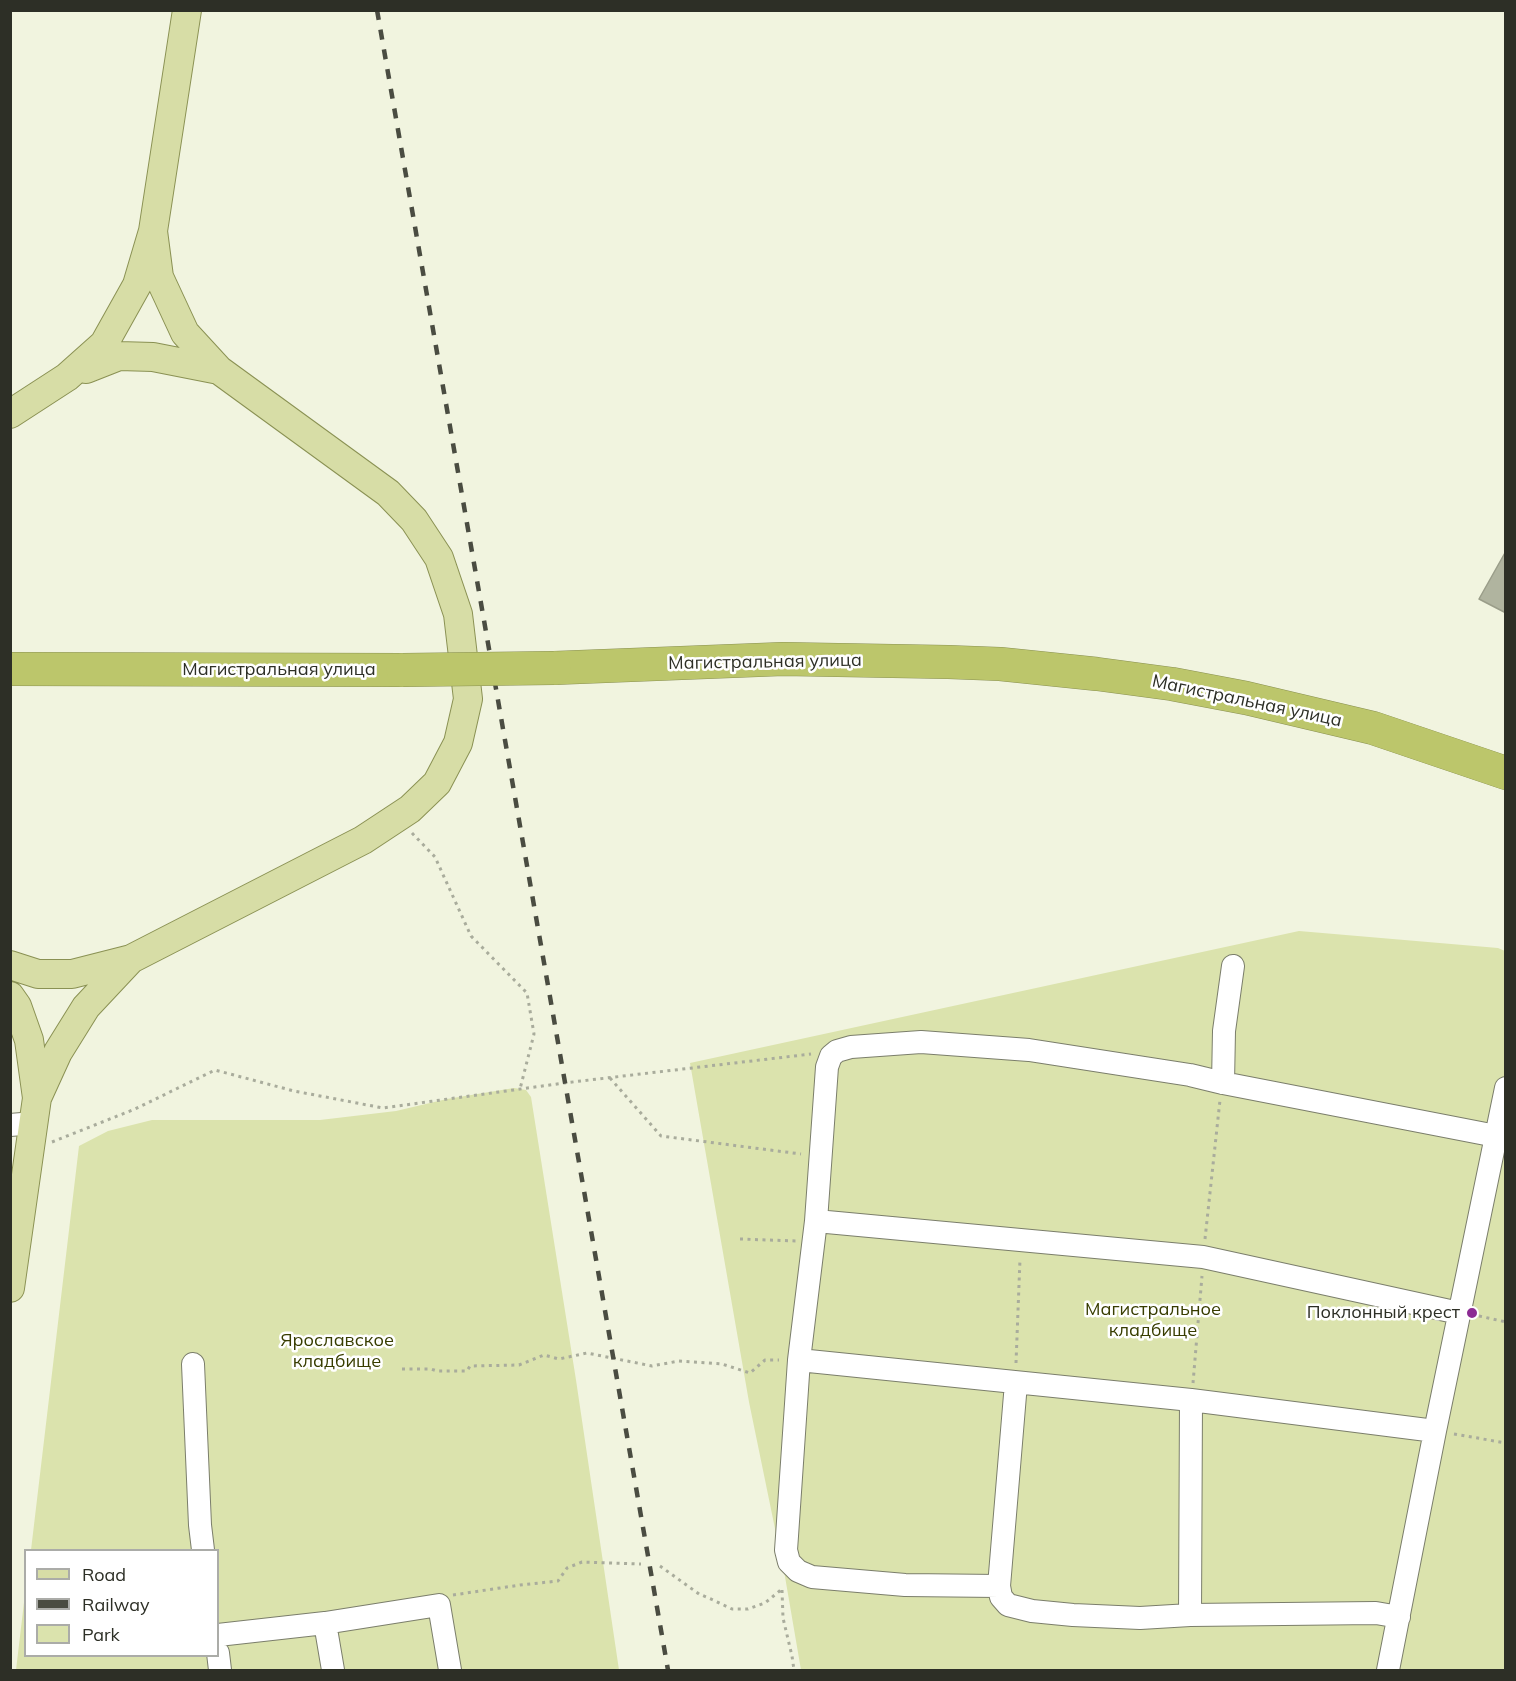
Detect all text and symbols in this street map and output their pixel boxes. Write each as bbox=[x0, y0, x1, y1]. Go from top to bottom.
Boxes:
street label: Магистральная улица bbox=[668, 650, 862, 674]
street label: Магистральная улица bbox=[182, 659, 376, 681]
street label: Магистральная улица bbox=[1150, 670, 1344, 732]
park label: Магистральное кладбище bbox=[1085, 1299, 1221, 1342]
place label: Поклонный крест bbox=[1307, 1302, 1460, 1324]
marker: Поклонный крест bbox=[1465, 1306, 1479, 1320]
park label: Ярославское кладбище bbox=[280, 1330, 394, 1372]
legend bbox=[24, 1549, 219, 1657]
text: Road bbox=[82, 1563, 126, 1586]
text: Railway bbox=[82, 1593, 150, 1616]
text: Park bbox=[82, 1623, 120, 1646]

